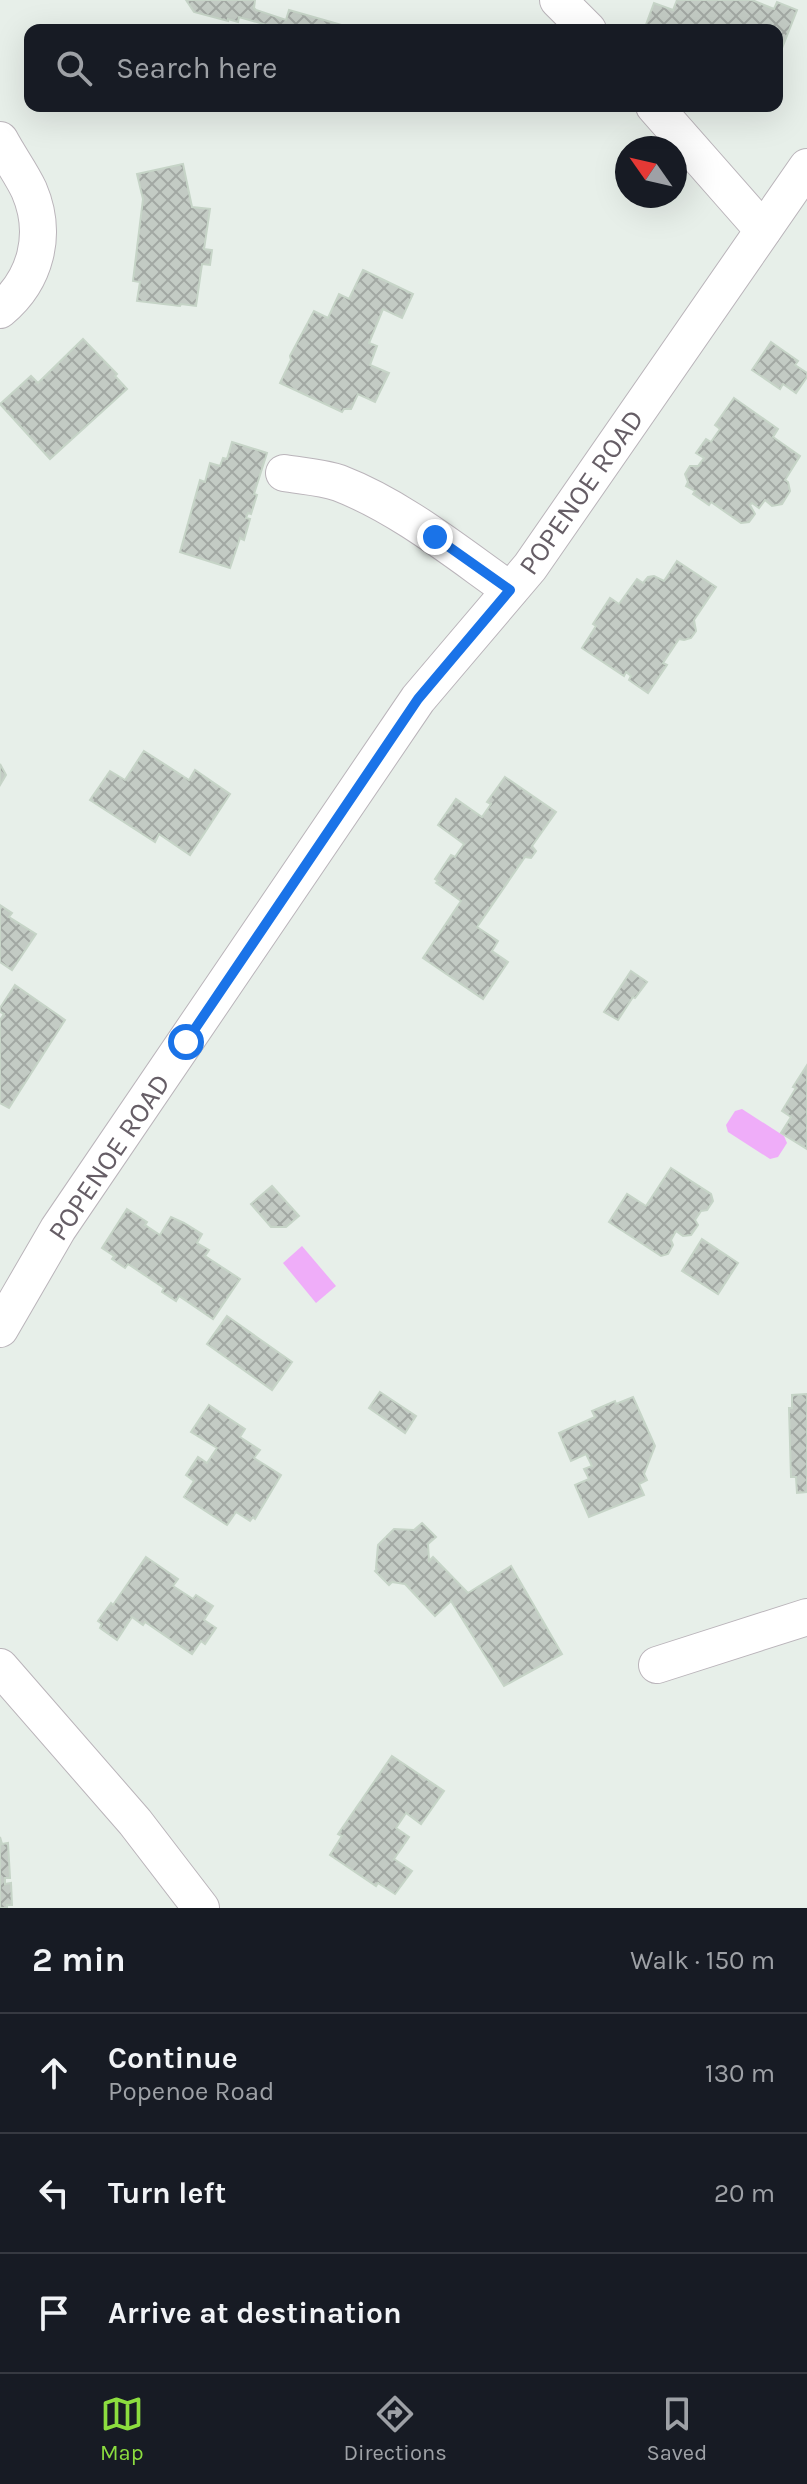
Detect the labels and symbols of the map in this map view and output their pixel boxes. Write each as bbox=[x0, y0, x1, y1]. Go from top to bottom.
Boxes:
north arrow bbox=[615, 136, 687, 208]
street label: POPENOE ROAD bbox=[512, 403, 650, 581]
route end bbox=[417, 519, 453, 555]
route start bbox=[168, 1024, 204, 1060]
street label: POPENOE ROAD bbox=[41, 1067, 177, 1247]

